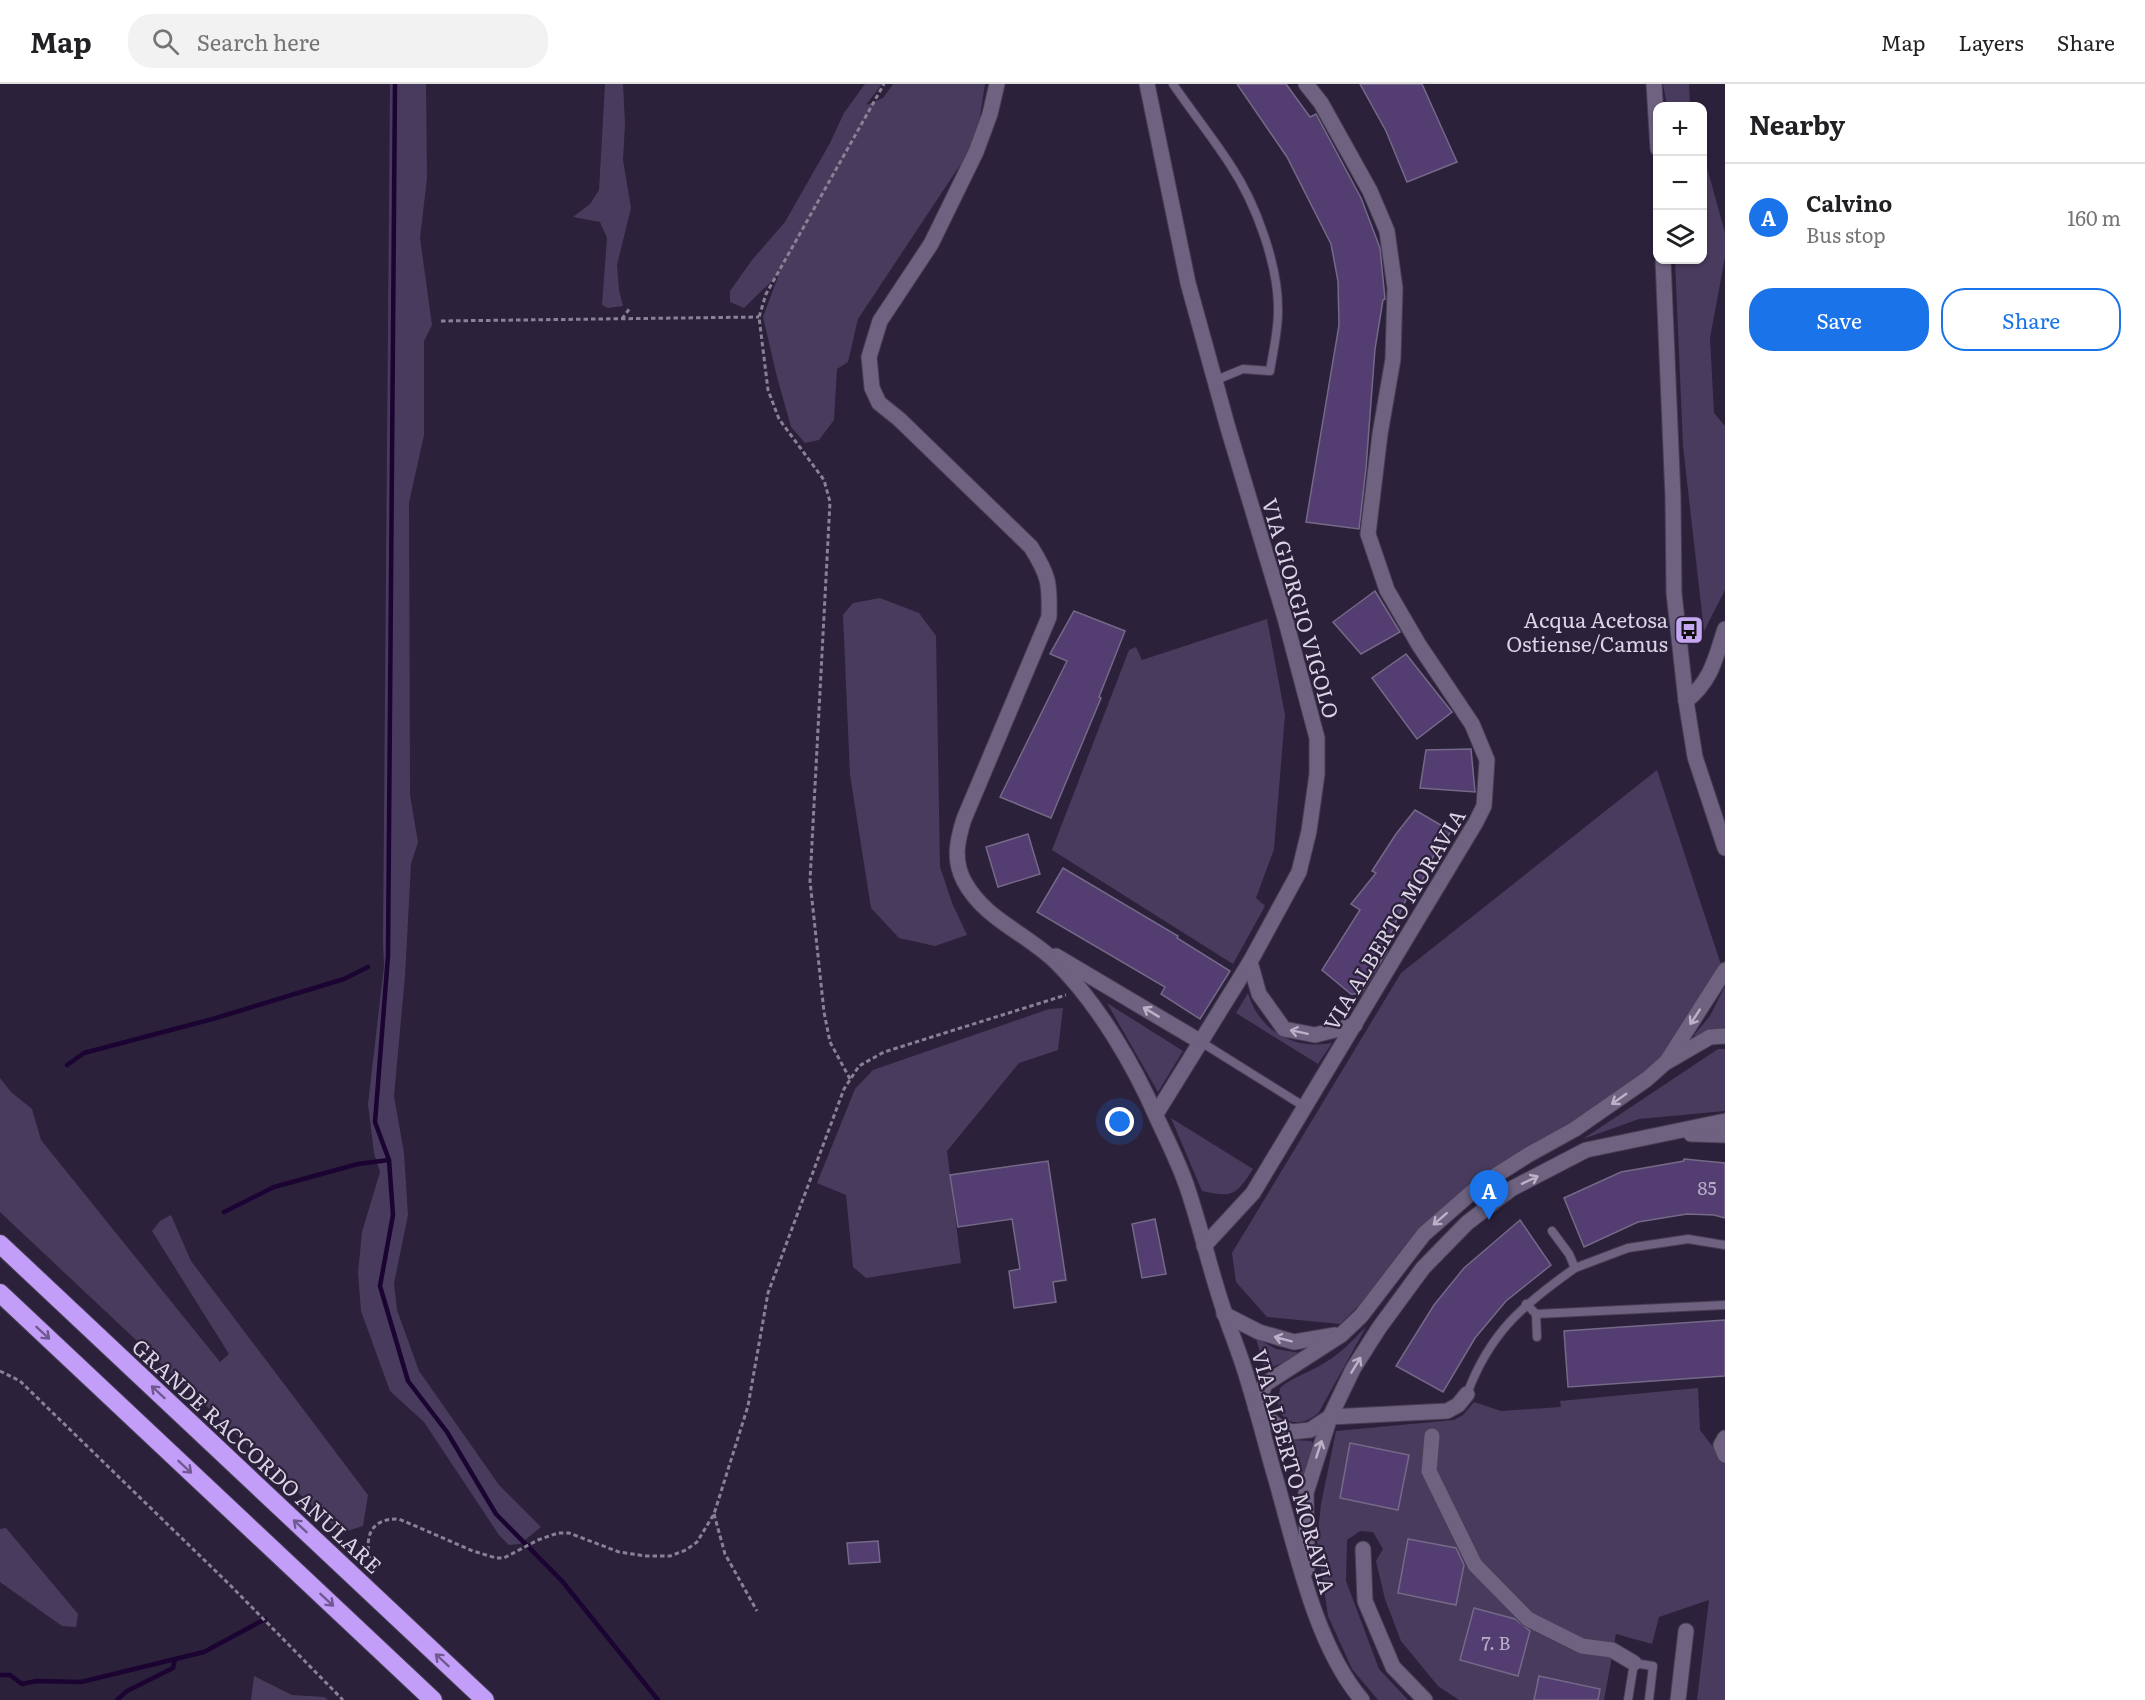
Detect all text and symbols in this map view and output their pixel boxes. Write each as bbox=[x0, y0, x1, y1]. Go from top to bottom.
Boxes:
search box bbox=[128, 14, 548, 68]
text: Map bbox=[30, 20, 92, 62]
icon: search bbox=[149, 25, 182, 58]
text: Search here bbox=[197, 25, 320, 58]
text: Map bbox=[1881, 26, 1926, 57]
text: Layers bbox=[1959, 26, 2024, 57]
text: Share bbox=[2057, 26, 2115, 57]
map controls bbox=[1653, 102, 1707, 264]
button: + bbox=[1653, 102, 1707, 156]
text: Nearby bbox=[1749, 104, 1845, 143]
button: − bbox=[1653, 156, 1707, 210]
text: Calvino bbox=[1806, 186, 1892, 219]
text: A bbox=[1761, 202, 1776, 232]
text: 160 m bbox=[2067, 202, 2121, 232]
button: layers bbox=[1653, 210, 1707, 264]
text: Bus stop bbox=[1806, 219, 1886, 249]
button: Save bbox=[1749, 288, 1929, 351]
button: Share bbox=[1941, 288, 2121, 351]
street label: VIA GIORGIO VIGOLO bbox=[1256, 494, 1348, 722]
place label: Acqua Acetosa Ostiense/Camus bbox=[1506, 603, 1669, 658]
bus stop icon: Acqua Acetosa Ostiense/Camus bbox=[1673, 614, 1705, 646]
street label: VIA ALBERTO MORAVIA bbox=[1314, 802, 1472, 1036]
one-way arrow bbox=[1143, 1005, 1160, 1017]
one-way arrow bbox=[1689, 1008, 1701, 1025]
one-way arrow bbox=[1289, 1026, 1309, 1037]
one-way arrow bbox=[1611, 1093, 1627, 1105]
your location bbox=[1105, 1107, 1134, 1136]
pin: A bbox=[1470, 1170, 1508, 1220]
one-way arrow bbox=[1521, 1174, 1539, 1186]
house number: 85 bbox=[1697, 1174, 1717, 1201]
one-way arrow bbox=[1432, 1213, 1448, 1226]
one-way arrow bbox=[35, 1326, 50, 1340]
street label: GRANDE RACCORDO ANULARE bbox=[126, 1331, 390, 1579]
one-way arrow bbox=[1274, 1333, 1293, 1344]
street label: VIA ALBERTO MORAVIA bbox=[1245, 1345, 1345, 1598]
one-way arrow bbox=[1350, 1357, 1362, 1374]
one-way arrow bbox=[151, 1385, 166, 1400]
one-way arrow bbox=[1315, 1440, 1326, 1459]
one-way arrow bbox=[177, 1459, 192, 1474]
one-way arrow bbox=[293, 1519, 308, 1533]
one-way arrow bbox=[319, 1593, 334, 1607]
house number: 7. B bbox=[1482, 1629, 1511, 1656]
one-way arrow bbox=[435, 1653, 450, 1667]

